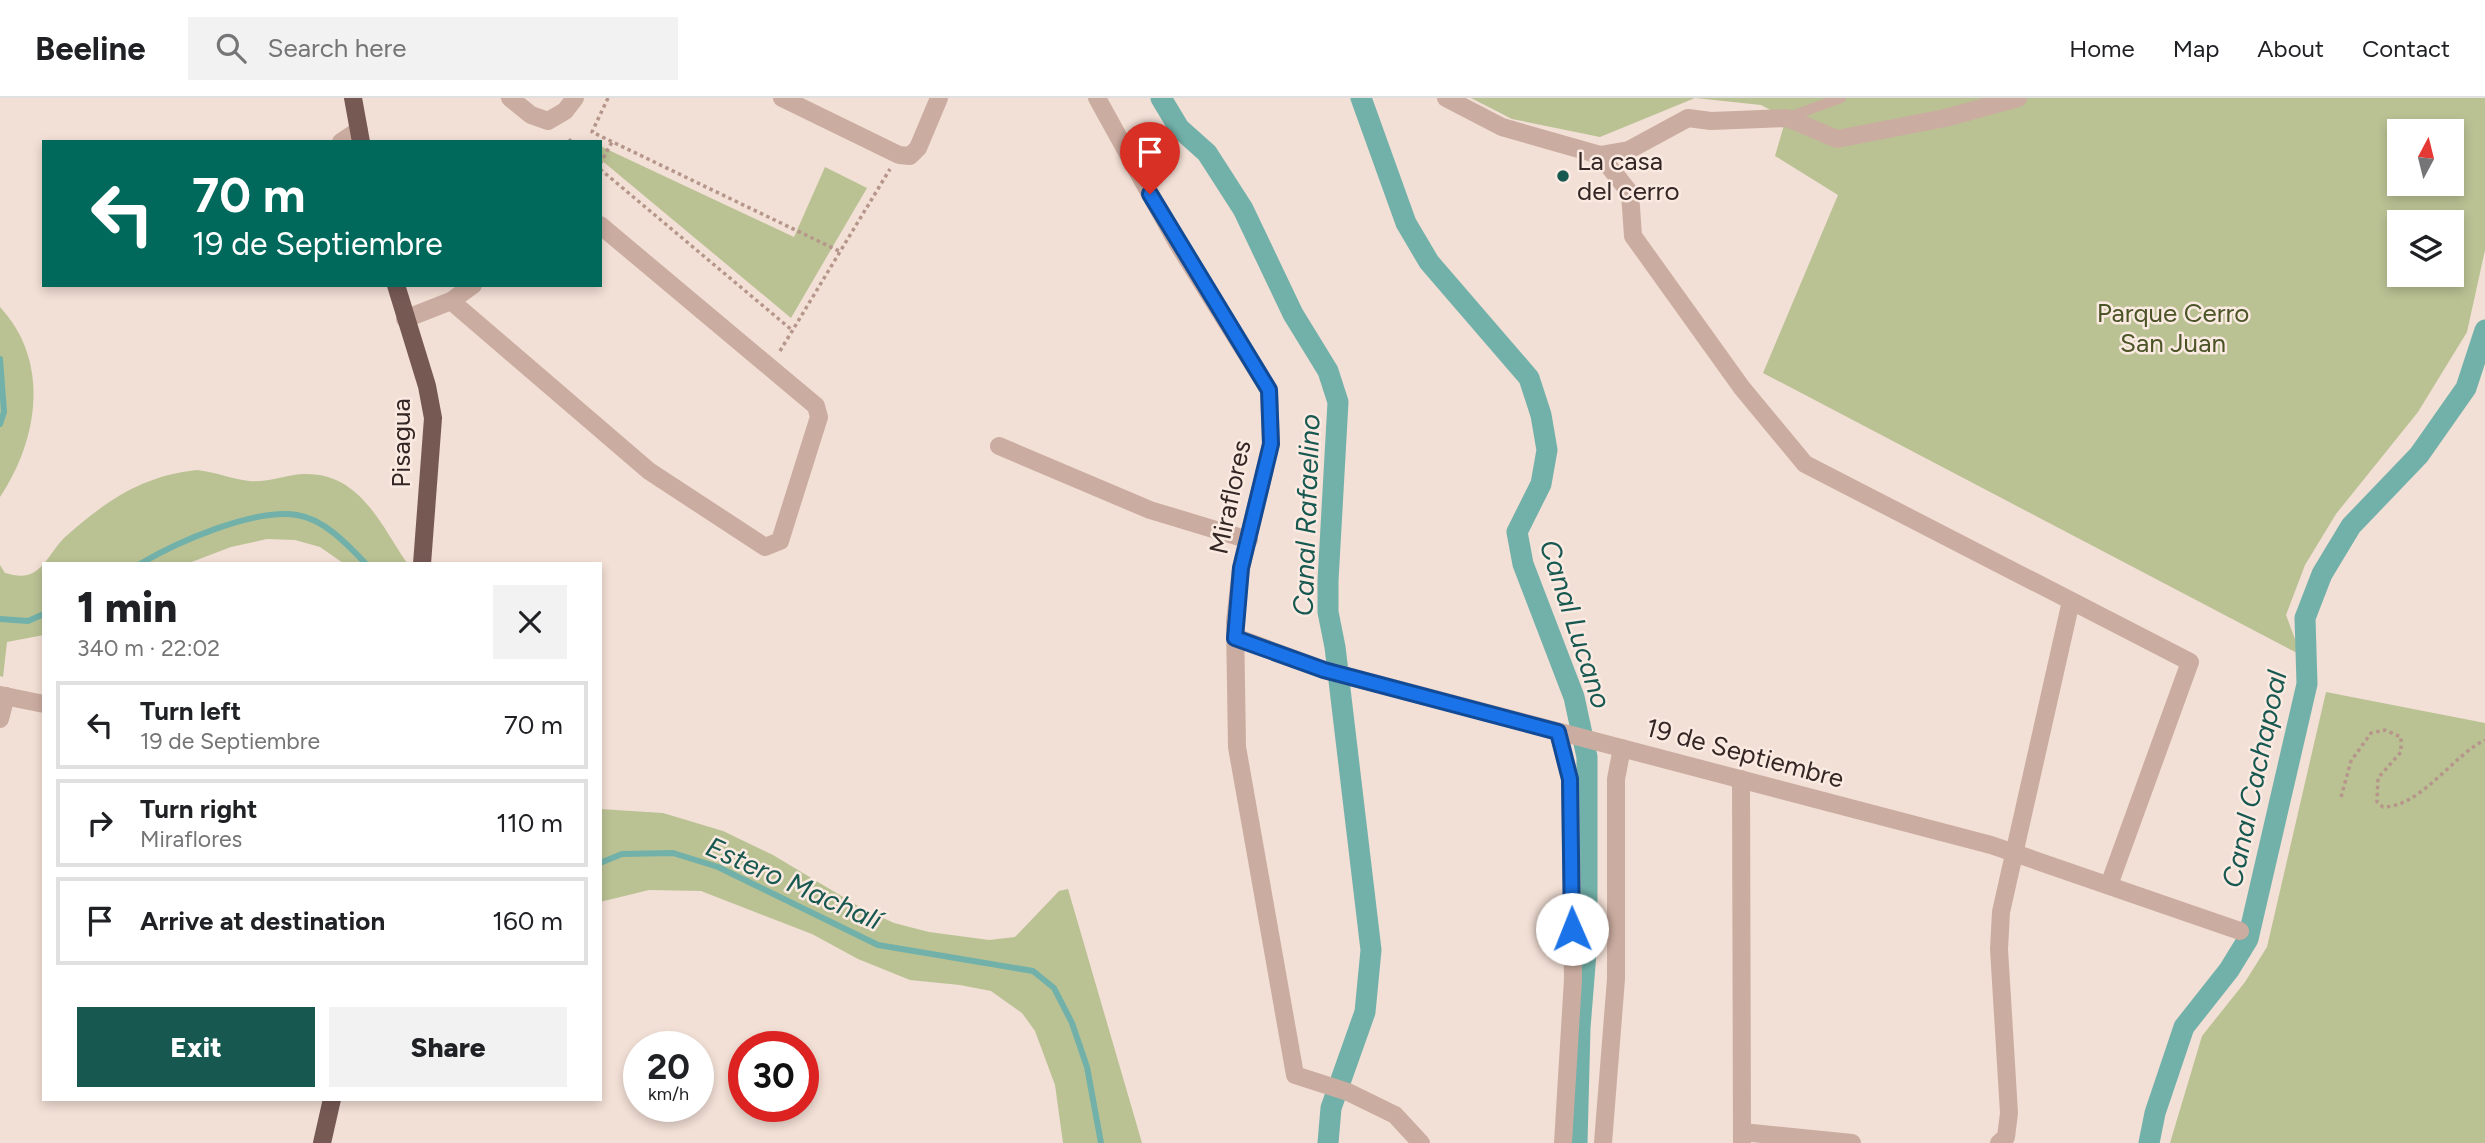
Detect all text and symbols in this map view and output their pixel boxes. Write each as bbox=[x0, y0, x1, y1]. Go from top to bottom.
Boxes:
search box bbox=[188, 17, 678, 80]
text: Beeline bbox=[35, 29, 146, 68]
icon: search bbox=[212, 29, 250, 67]
text: Search here bbox=[268, 32, 406, 64]
text: Home bbox=[2069, 34, 2135, 63]
text: Map bbox=[2173, 34, 2219, 63]
text: About bbox=[2257, 34, 2324, 63]
text: Contact bbox=[2362, 34, 2450, 63]
north arrow bbox=[2387, 119, 2464, 196]
map controls bbox=[2387, 119, 2464, 287]
pin bbox=[1120, 122, 1180, 194]
icon: arrive bbox=[1131, 133, 1169, 171]
place label: La casa del cerro bbox=[1577, 145, 1680, 207]
text: 70 m bbox=[192, 165, 305, 224]
icon: left bbox=[77, 168, 168, 259]
marker: La casa del cerro bbox=[1555, 168, 1571, 184]
button: layers bbox=[2387, 210, 2464, 287]
text: 19 de Septiembre bbox=[192, 225, 443, 263]
park label: Parque Cerro San Juan bbox=[2097, 297, 2249, 359]
street label: Pisagua bbox=[385, 398, 417, 488]
water label: Canal Rafaelino bbox=[1285, 413, 1327, 617]
street label: Miraflores bbox=[1202, 437, 1258, 557]
water label: Canal Lucano bbox=[1533, 535, 1619, 713]
text: 1 min bbox=[77, 582, 177, 633]
button: close bbox=[493, 585, 567, 659]
text: 340 m · 22:02 bbox=[77, 634, 220, 662]
water label: Canal Cachapoal bbox=[2214, 666, 2294, 891]
text: Turn left bbox=[140, 695, 241, 727]
icon: left bbox=[81, 706, 119, 744]
text: 70 m bbox=[504, 709, 563, 741]
street label: 19 de Septiembre bbox=[1642, 711, 1848, 795]
text: 19 de Septiembre bbox=[140, 727, 320, 755]
text: Turn right bbox=[140, 793, 257, 825]
icon: right bbox=[81, 804, 119, 842]
text: 110 m bbox=[496, 807, 563, 839]
text: Miraflores bbox=[140, 825, 242, 853]
water label: Estero Machalí bbox=[701, 829, 890, 938]
position arrow bbox=[1535, 892, 1609, 966]
icon: arrive bbox=[81, 902, 119, 940]
text: Arrive at destination bbox=[140, 905, 385, 937]
text: 160 m bbox=[492, 905, 563, 937]
button: Exit bbox=[77, 1007, 315, 1087]
button: Share bbox=[329, 1007, 567, 1087]
speed limit sign: 30 bbox=[728, 1031, 819, 1122]
text: 20 bbox=[647, 1046, 690, 1088]
text: km/h bbox=[648, 1083, 689, 1105]

